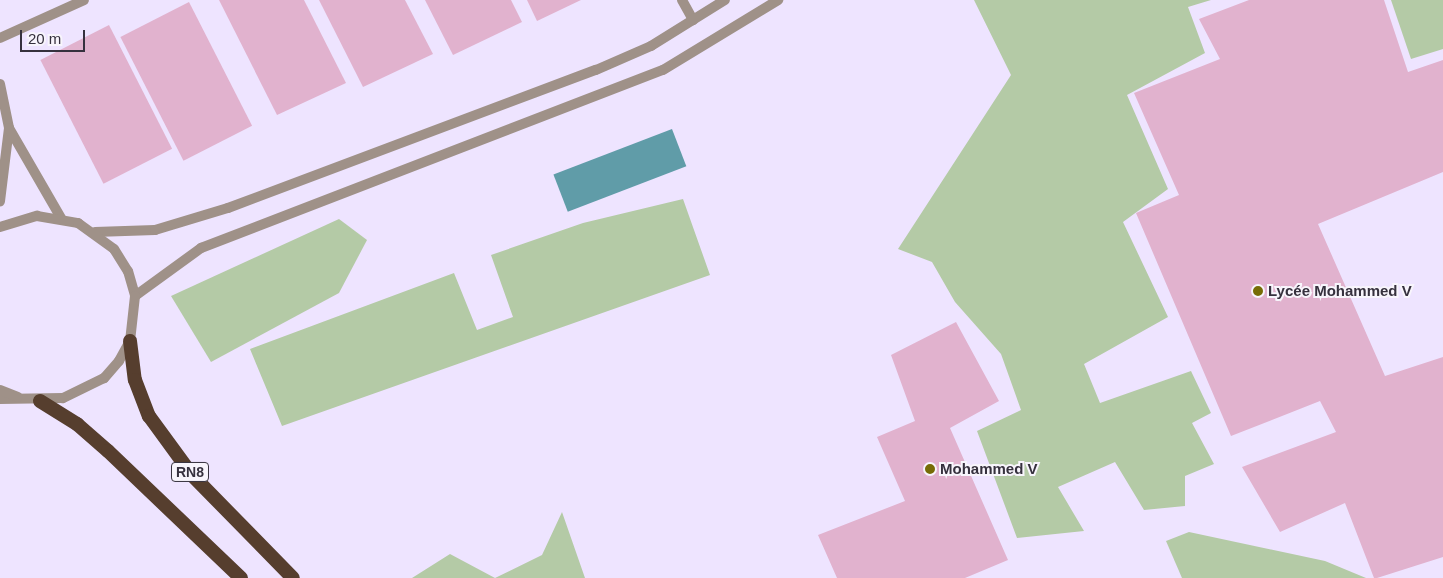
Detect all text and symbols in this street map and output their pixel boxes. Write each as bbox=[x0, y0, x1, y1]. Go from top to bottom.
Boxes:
scale bar bbox=[22, 20, 88, 52]
text: 20 m bbox=[28, 30, 61, 47]
place label: Lycée Mohammed V bbox=[1268, 282, 1412, 300]
marker: Lycée Mohammed V bbox=[1252, 285, 1264, 297]
place label: Mohammed V bbox=[940, 460, 1038, 478]
road number: RN8 bbox=[170, 461, 210, 484]
marker: Mohammed V bbox=[924, 463, 936, 475]

